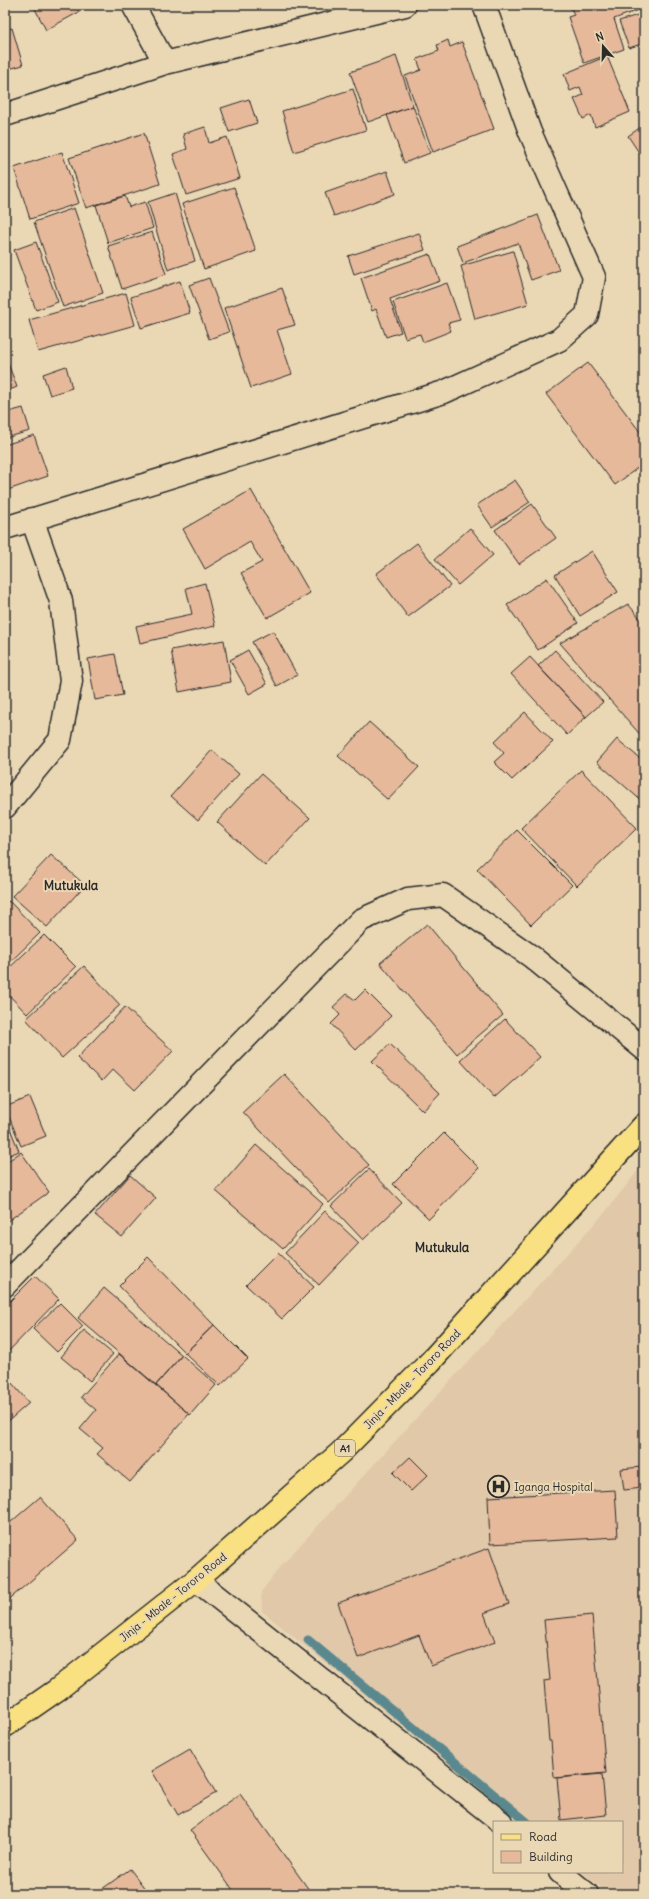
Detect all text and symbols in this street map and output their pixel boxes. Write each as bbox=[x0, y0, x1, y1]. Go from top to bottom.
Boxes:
north arrow bbox=[583, 26, 623, 66]
text: N bbox=[594, 29, 606, 44]
district label: Mutukula bbox=[44, 877, 99, 894]
district label: Mutukula bbox=[415, 1239, 470, 1256]
street label: Jinja - Mbale - Tororo Road bbox=[361, 1326, 464, 1432]
road number: A1 bbox=[335, 1440, 355, 1456]
hospital icon: Iganga Hospital bbox=[486, 1474, 512, 1500]
place label: Iganga Hospital bbox=[514, 1480, 593, 1494]
street label: Jinja - Mbale - Tororo Road bbox=[117, 1549, 230, 1644]
legend bbox=[493, 1821, 623, 1873]
text: Road bbox=[529, 1829, 557, 1844]
text: Building bbox=[529, 1849, 573, 1864]

